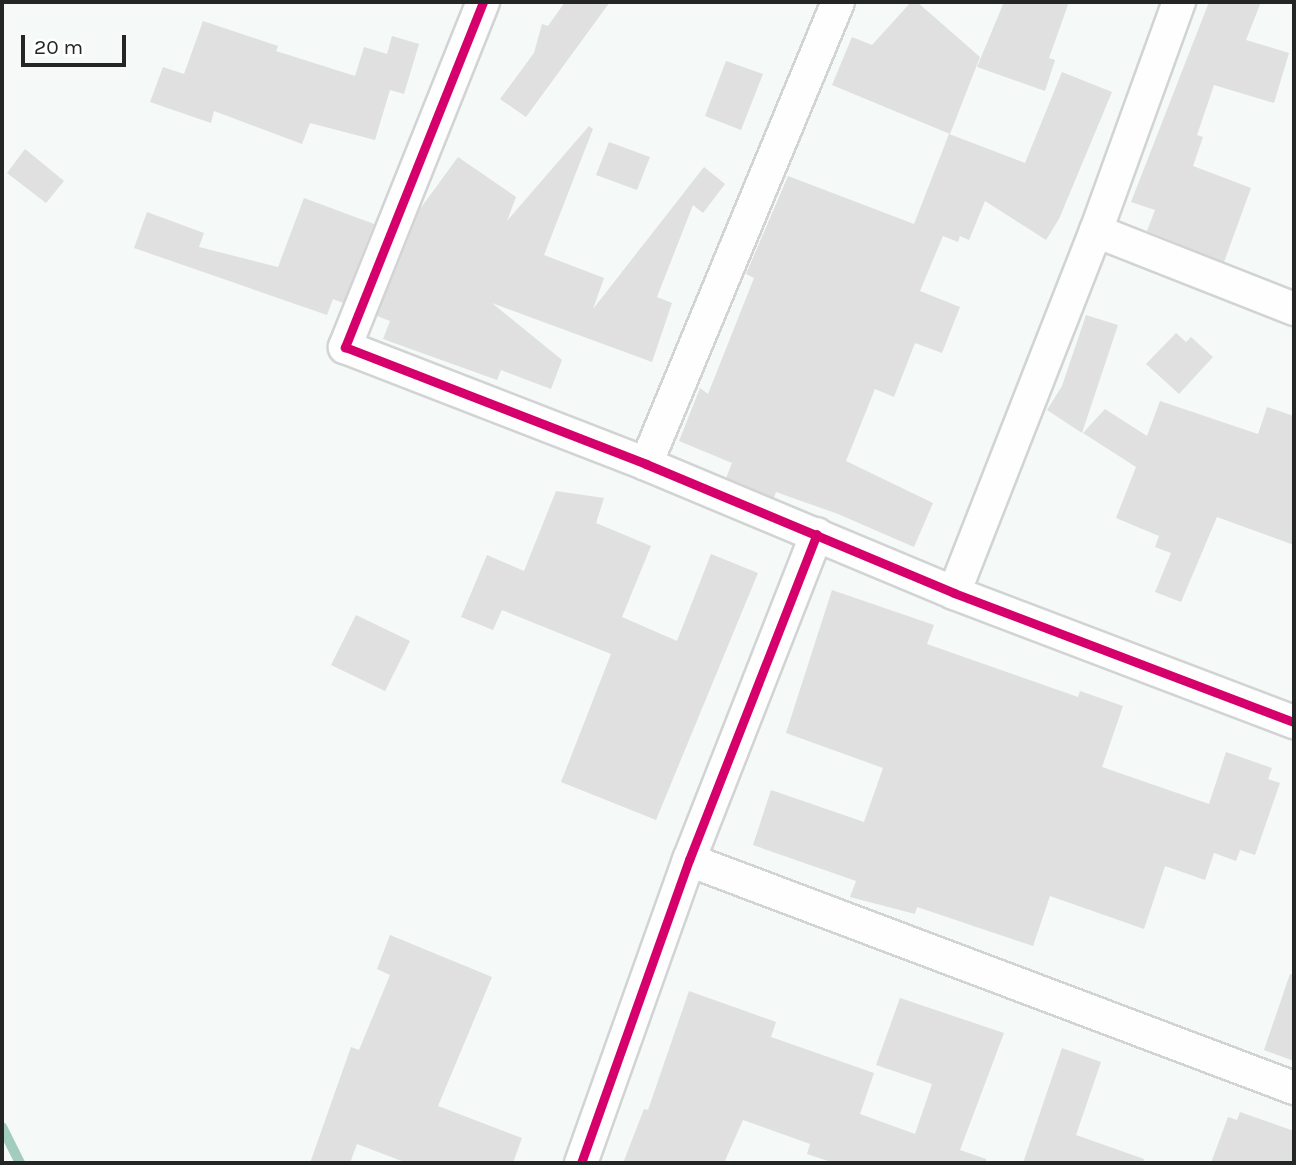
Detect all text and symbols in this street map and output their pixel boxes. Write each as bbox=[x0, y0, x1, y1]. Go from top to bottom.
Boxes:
scale bar bbox=[24, 21, 130, 65]
text: 20 m bbox=[34, 35, 83, 59]

